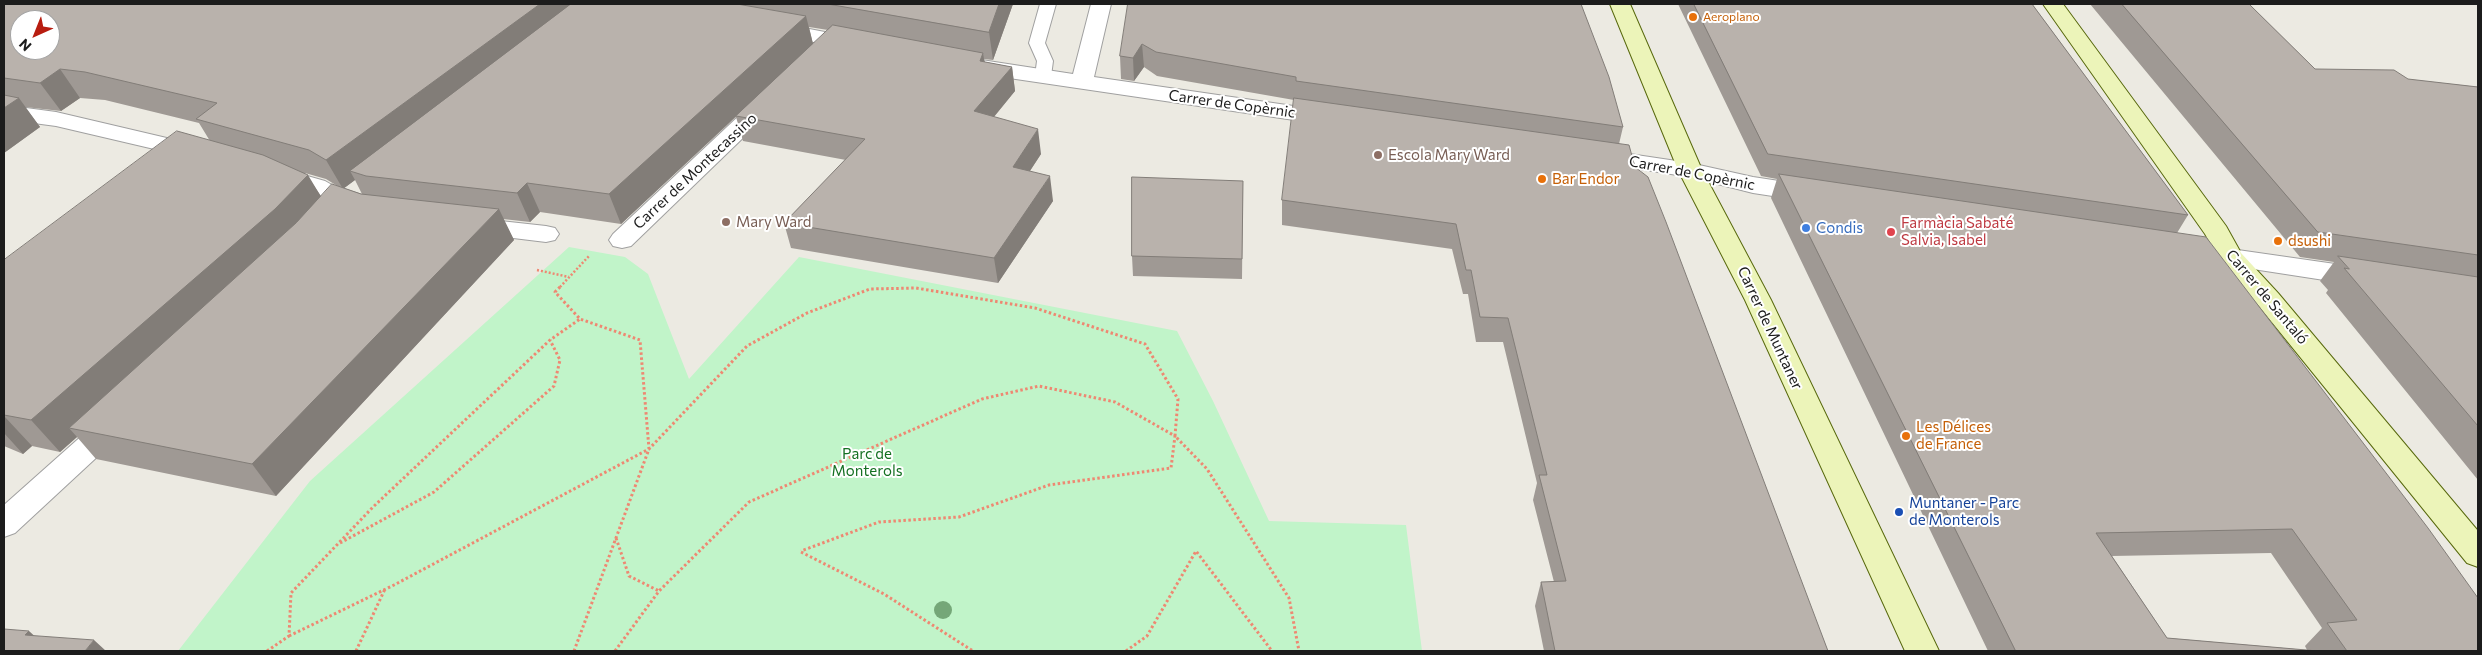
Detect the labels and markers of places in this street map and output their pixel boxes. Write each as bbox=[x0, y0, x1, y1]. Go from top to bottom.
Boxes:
place label: Aeroplano bbox=[1703, 10, 1760, 24]
marker: Aeroplano bbox=[1687, 11, 1699, 23]
place label: Escola Mary Ward bbox=[1388, 146, 1510, 164]
marker: Escola Mary Ward bbox=[1372, 149, 1384, 161]
place label: Bar Endor bbox=[1552, 170, 1620, 188]
marker: Bar Endor bbox=[1536, 173, 1548, 185]
place label: Mary Ward bbox=[736, 213, 811, 231]
place label: Farmàcia Sabaté Salvia, Isabel bbox=[1901, 214, 2013, 249]
marker: Mary Ward bbox=[720, 216, 732, 228]
place label: Condis bbox=[1816, 219, 1863, 237]
marker: Condis bbox=[1800, 222, 1812, 234]
marker: Farmàcia Sabaté Salvia, Isabel bbox=[1885, 226, 1897, 238]
place label: dsushi bbox=[2288, 232, 2331, 250]
marker: dsushi bbox=[2272, 235, 2284, 247]
place label: Les Délices de France bbox=[1916, 418, 1991, 453]
marker: Les Délices de France bbox=[1900, 430, 1912, 442]
place label: Muntaner - Parc de Monterols bbox=[1909, 494, 2019, 529]
marker: Muntaner - Parc de Monterols bbox=[1893, 506, 1905, 518]

